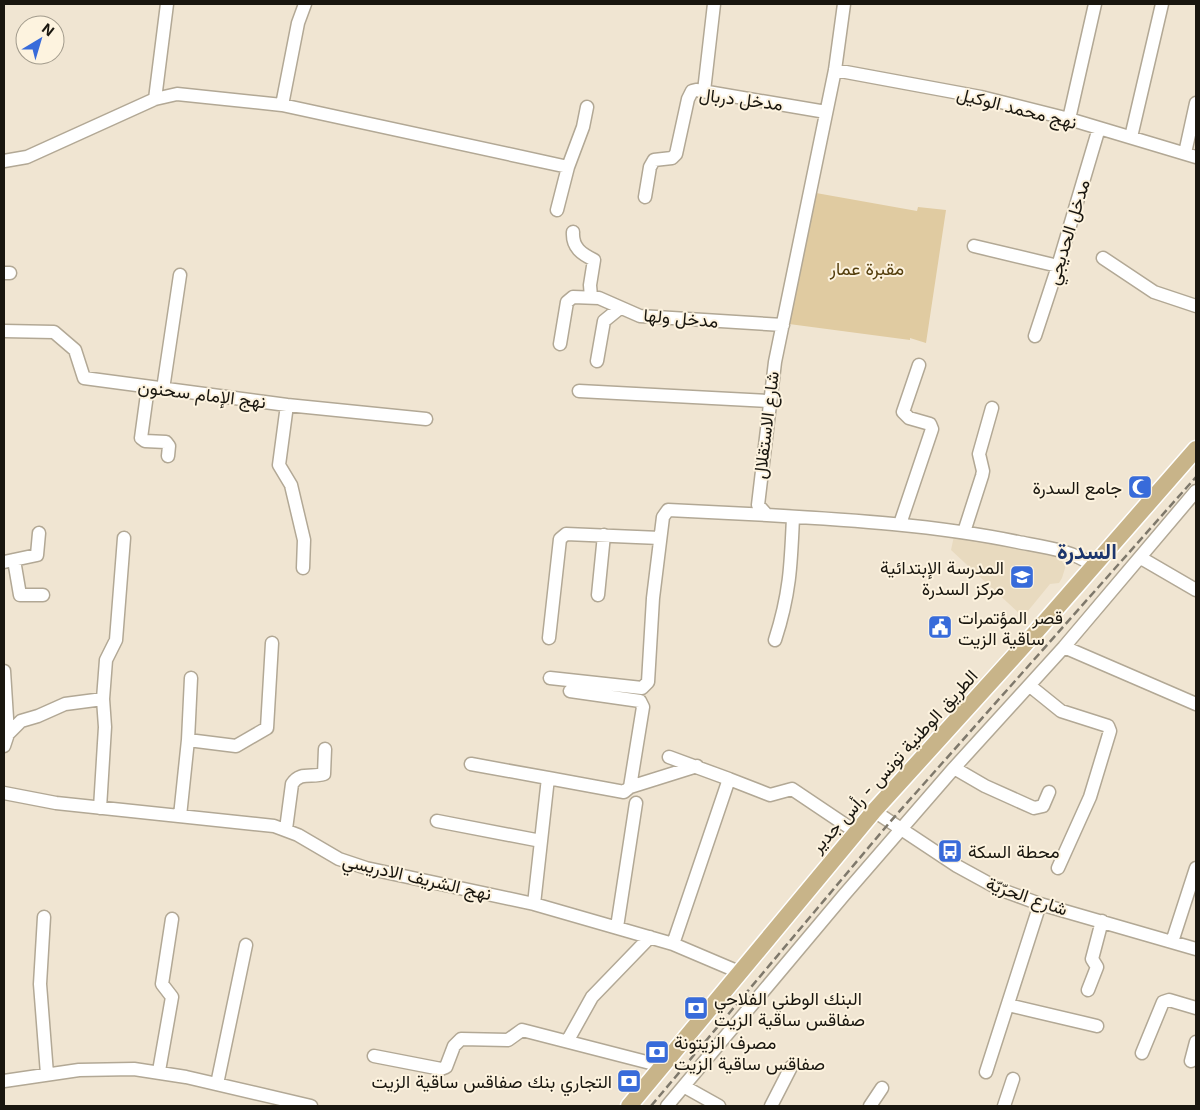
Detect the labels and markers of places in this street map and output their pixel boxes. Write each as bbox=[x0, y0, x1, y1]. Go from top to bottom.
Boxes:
mosque icon: جامع السدرة bbox=[1127, 474, 1153, 500]
place label: جامع السدرة bbox=[1032, 477, 1122, 500]
place label: المدرسة الإبتدائية مركز السدرة bbox=[880, 557, 1004, 600]
school or university icon: المدرسة الإبتدائية مركز السدرة bbox=[1009, 564, 1035, 590]
place label: قصر المؤتمرات ساقية الزيت bbox=[958, 607, 1063, 650]
public building icon: قصر المؤتمرات ساقية الزيت bbox=[927, 614, 953, 640]
bus stop icon: محطة السكة bbox=[937, 838, 963, 864]
place label: محطة السكة bbox=[968, 841, 1060, 862]
place label: البنك الوطني الفلاحي صفاقس ساقية الزيت bbox=[714, 988, 865, 1031]
bank icon: البنك الوطني الفلاحي صفاقس ساقية الزيت bbox=[683, 995, 709, 1021]
place label: مصرف الزيتونة صفاقس ساقية الزيت bbox=[674, 1032, 825, 1075]
bank icon: مصرف الزيتونة صفاقس ساقية الزيت bbox=[644, 1039, 670, 1065]
bank icon: التجاري بنك صفاقس ساقية الزيت bbox=[616, 1068, 642, 1094]
place label: التجاري بنك صفاقس ساقية الزيت bbox=[371, 1071, 612, 1097]

